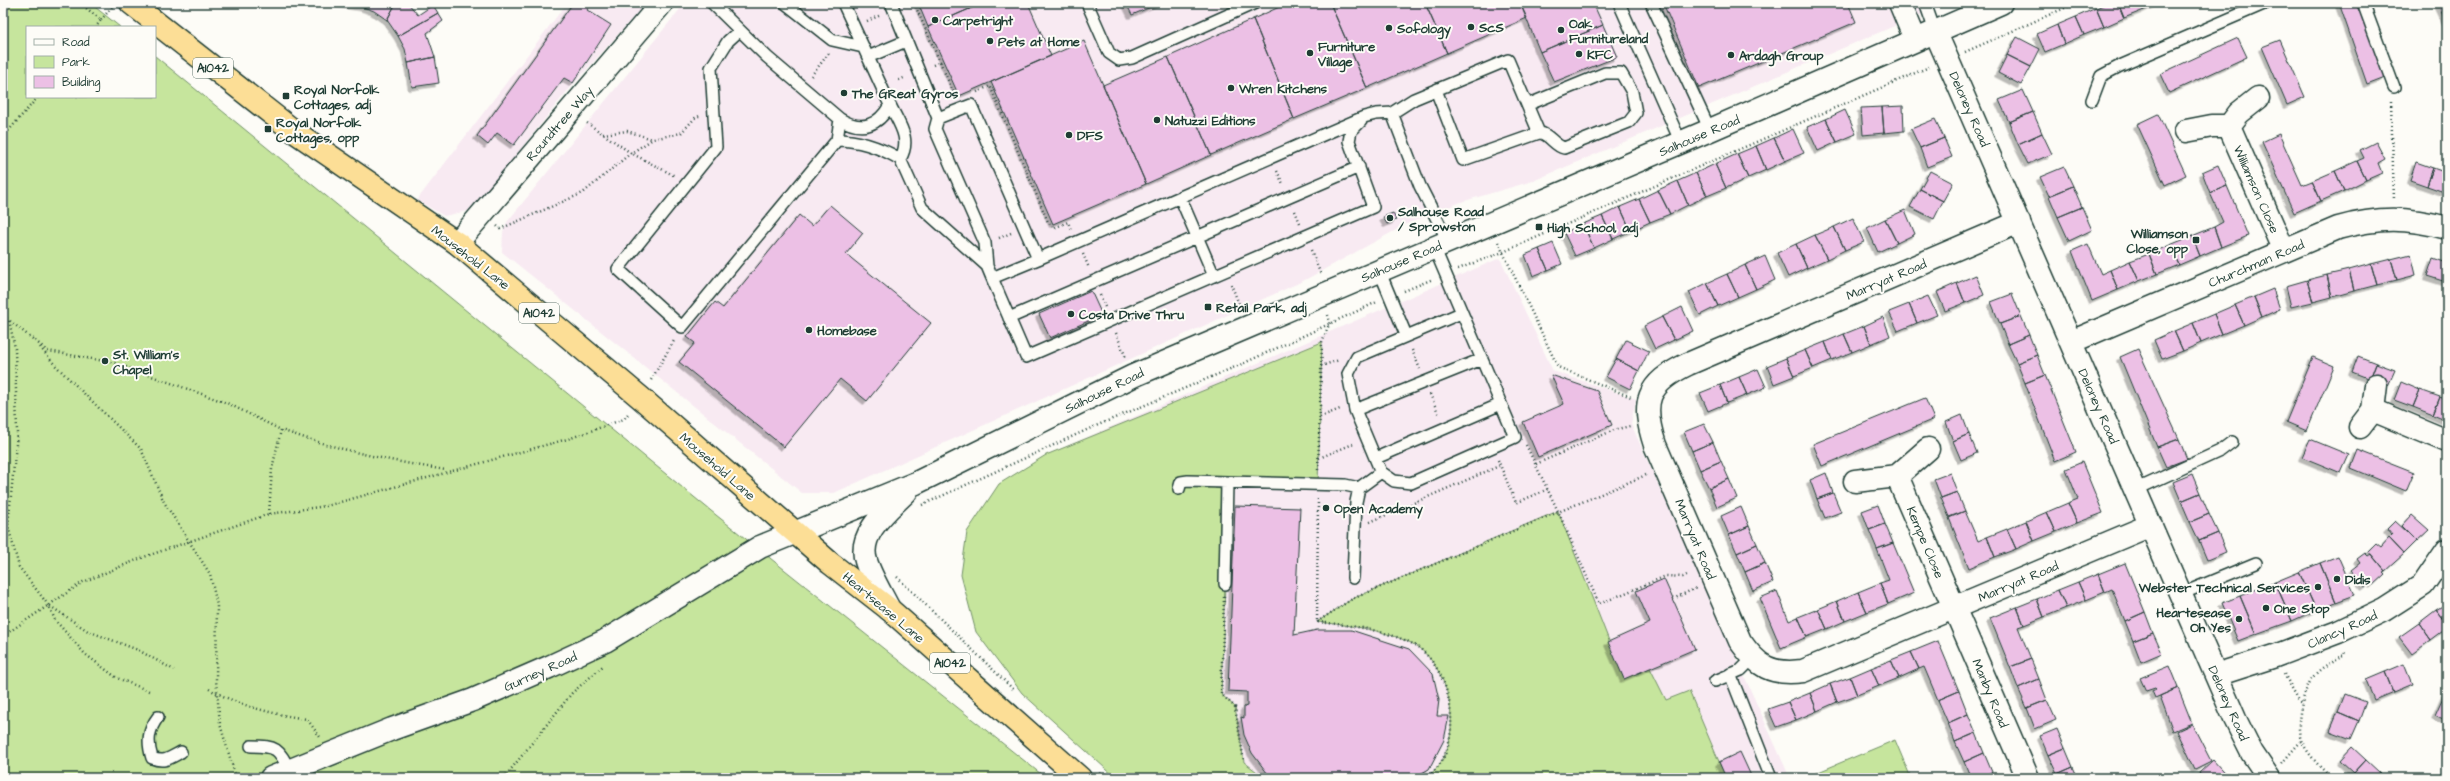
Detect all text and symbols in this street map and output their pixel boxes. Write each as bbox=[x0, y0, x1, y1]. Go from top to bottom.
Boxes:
place label: Carpetright bbox=[943, 12, 1014, 32]
marker: Carpetright bbox=[930, 15, 940, 25]
place label: Oak Furnitureland bbox=[1569, 15, 1648, 48]
place label: ScS bbox=[1478, 19, 1505, 37]
place label: Sofology bbox=[1396, 20, 1452, 40]
marker: ScS bbox=[1466, 22, 1476, 32]
marker: Sofology bbox=[1384, 23, 1394, 33]
marker: Oak Furnitureland bbox=[1556, 25, 1566, 35]
legend bbox=[26, 26, 156, 98]
place label: Pets at Home bbox=[998, 33, 1080, 51]
text: Road bbox=[62, 34, 90, 51]
marker: Pets at Home bbox=[985, 36, 995, 46]
place label: Furniture Village bbox=[1317, 38, 1375, 73]
place label: KFC bbox=[1587, 46, 1614, 64]
place label: Ardagh Group bbox=[1739, 47, 1824, 67]
marker: Furniture Village bbox=[1305, 48, 1315, 58]
marker: KFC bbox=[1574, 49, 1584, 59]
marker: Ardagh Group bbox=[1726, 50, 1736, 60]
text: Park bbox=[62, 54, 90, 71]
road number: A1042 bbox=[193, 58, 233, 78]
street label: Deloney Road bbox=[1944, 69, 1994, 151]
text: Building bbox=[62, 74, 100, 92]
place label: Wren Kitchens bbox=[1238, 80, 1327, 98]
place label: Royal Norfolk Cottages, adj bbox=[294, 81, 380, 116]
street label: Roundtree Way bbox=[522, 82, 598, 166]
marker: Wren Kitchens bbox=[1226, 83, 1236, 93]
place label: The GReat Gyros bbox=[851, 85, 959, 104]
marker: The GReat Gyros bbox=[839, 88, 849, 98]
marker: Royal Norfolk Cottages, adj bbox=[281, 91, 291, 101]
street label: Salhouse Road bbox=[1656, 111, 1743, 161]
place label: Natuzzi Editions bbox=[1165, 112, 1256, 130]
place label: Royal Norfolk Cottages, opp bbox=[276, 114, 362, 149]
marker: Natuzzi Editions bbox=[1152, 115, 1162, 125]
marker: Royal Norfolk Cottages, opp bbox=[263, 124, 273, 134]
place label: DFS bbox=[1077, 127, 1103, 145]
marker: DFS bbox=[1064, 130, 1074, 140]
street label: Williamson Close bbox=[2229, 143, 2284, 236]
place label: Salhouse Road / Sprowston bbox=[1397, 203, 1484, 237]
marker: Salhouse Road / Sprowston bbox=[1385, 213, 1395, 223]
place label: High School, adj bbox=[1547, 219, 1639, 239]
street label: Mousehold Lane bbox=[427, 221, 513, 294]
marker: High School, adj bbox=[1534, 222, 1544, 232]
place label: Williamson Close, opp bbox=[2127, 225, 2189, 259]
marker: Williamson Close, opp bbox=[2191, 235, 2201, 245]
street label: Churchman Road bbox=[2206, 236, 2307, 292]
street label: Salhouse Road bbox=[1358, 237, 1445, 287]
street label: Marryat Road bbox=[1843, 255, 1930, 306]
place label: Retail Park, adj bbox=[1216, 299, 1307, 318]
marker: Retail Park, adj bbox=[1203, 302, 1213, 312]
road number: A1042 bbox=[519, 303, 559, 323]
place label: Costa Drive Thru bbox=[1079, 306, 1184, 324]
marker: Costa Drive Thru bbox=[1066, 309, 1076, 319]
place label: Homebase bbox=[817, 322, 877, 340]
marker: Homebase bbox=[804, 325, 814, 335]
place label: St. William's Chapel bbox=[112, 346, 180, 380]
marker: St. William's Chapel bbox=[100, 356, 110, 366]
street label: Salhouse Road bbox=[1062, 364, 1147, 418]
street label: Deloney Road bbox=[2073, 366, 2123, 448]
street label: Mousehold Lane bbox=[676, 429, 759, 505]
street label: Marryat Road bbox=[1669, 496, 1720, 583]
place label: Open Academy bbox=[1334, 500, 1424, 519]
marker: Open Academy bbox=[1321, 503, 1331, 513]
street label: Kempe Close bbox=[1902, 504, 1948, 581]
street label: Marryat Road bbox=[1975, 557, 2062, 608]
street label: Heartsease Lane bbox=[838, 568, 928, 647]
place label: Didis bbox=[2345, 571, 2371, 589]
marker: Didis bbox=[2332, 574, 2342, 584]
place label: Webster Technical Services bbox=[2138, 579, 2310, 597]
marker: Webster Technical Services bbox=[2313, 582, 2323, 592]
place label: One Stop bbox=[2274, 600, 2330, 619]
marker: One Stop bbox=[2261, 603, 2271, 613]
place label: Heartesease Oh Yes bbox=[2156, 604, 2231, 637]
street label: Clancy Road bbox=[2305, 606, 2381, 654]
marker: Heartesease Oh Yes bbox=[2234, 614, 2244, 624]
street label: Gurney Road bbox=[501, 648, 581, 697]
road number: A1042 bbox=[930, 653, 970, 673]
street label: Manby Road bbox=[1967, 656, 2013, 731]
street label: Deloney Road bbox=[2203, 663, 2253, 745]

